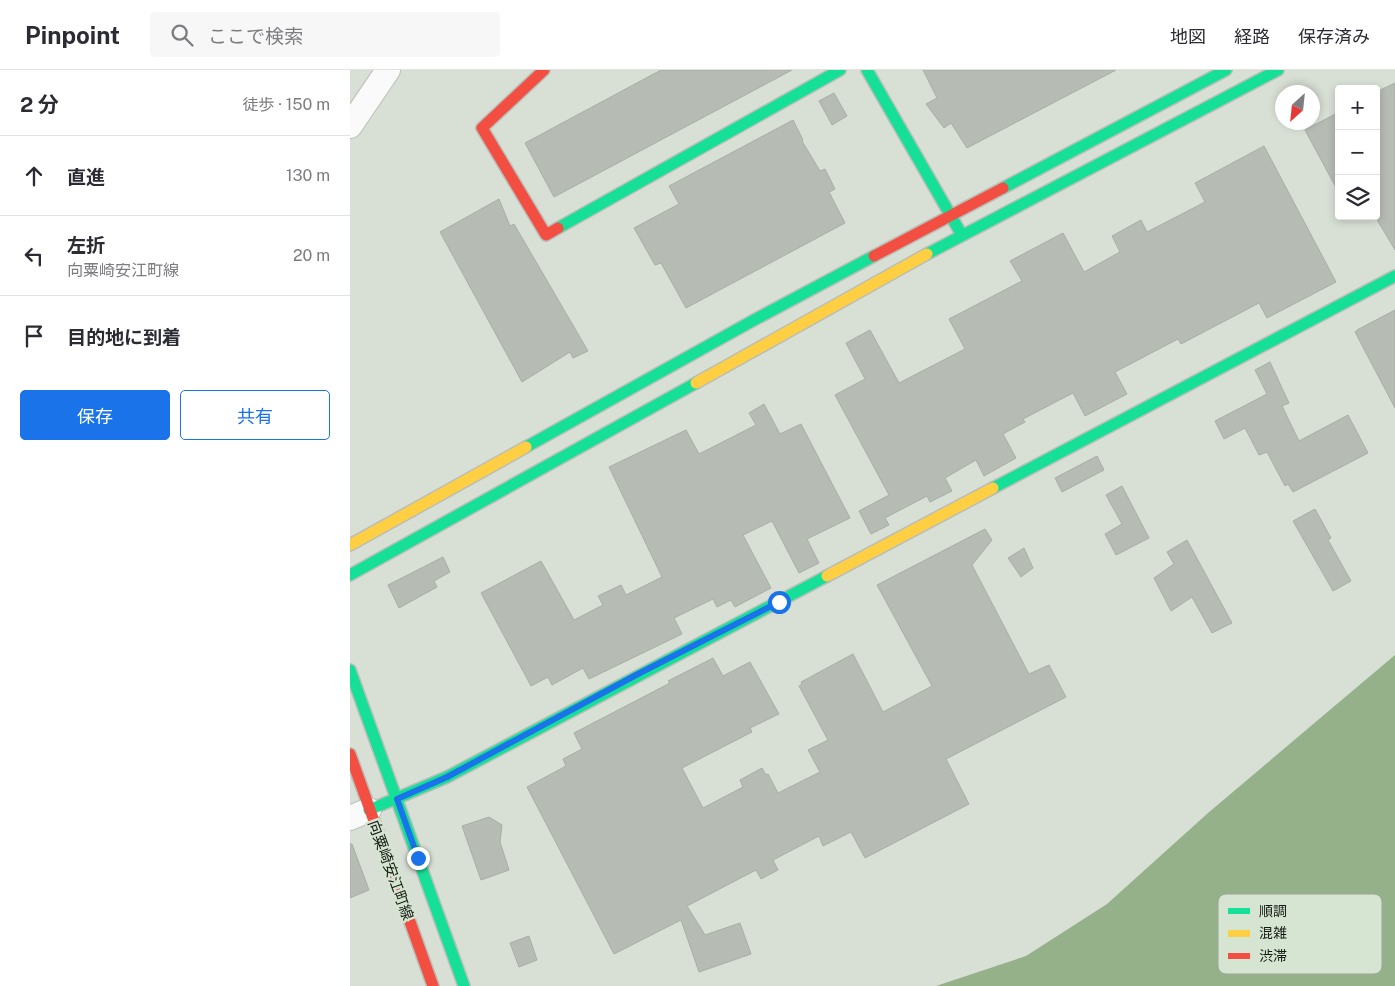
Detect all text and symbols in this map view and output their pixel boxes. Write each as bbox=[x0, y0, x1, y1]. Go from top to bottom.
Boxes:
search box bbox=[150, 12, 500, 57]
text: Pinpoint bbox=[25, 21, 120, 49]
icon: search bbox=[168, 21, 196, 49]
text: ここで検索 bbox=[208, 25, 303, 47]
text: 地図 bbox=[1170, 26, 1206, 47]
text: 経路 bbox=[1234, 26, 1270, 47]
text: 保存済み bbox=[1298, 26, 1370, 47]
north arrow bbox=[1275, 85, 1320, 130]
map controls bbox=[1335, 85, 1380, 220]
button: + bbox=[1335, 85, 1380, 130]
text: 2 分 bbox=[20, 92, 59, 117]
text: 徒歩 · 150 m bbox=[242, 95, 330, 114]
button: − bbox=[1335, 130, 1380, 175]
icon: ahead bbox=[20, 162, 48, 190]
text: 直進 bbox=[67, 166, 105, 188]
text: 130 m bbox=[286, 166, 330, 185]
button: layers bbox=[1335, 175, 1380, 220]
text: 左折 bbox=[67, 234, 105, 256]
icon: left bbox=[20, 242, 48, 270]
text: 20 m bbox=[293, 246, 330, 265]
text: 向粟崎安江町線 bbox=[67, 261, 179, 280]
icon: arrive bbox=[20, 322, 48, 350]
text: 目的地に到着 bbox=[67, 326, 181, 348]
button: 保存 bbox=[20, 390, 170, 440]
button: 共有 bbox=[180, 390, 330, 440]
route start bbox=[768, 591, 791, 614]
street label: 向粟崎安江町線 bbox=[365, 818, 417, 922]
route end bbox=[407, 847, 430, 870]
legend bbox=[1218, 894, 1382, 974]
text: 順調 bbox=[1259, 903, 1287, 919]
text: 混雑 bbox=[1259, 925, 1287, 941]
text: 渋滞 bbox=[1259, 948, 1287, 964]

